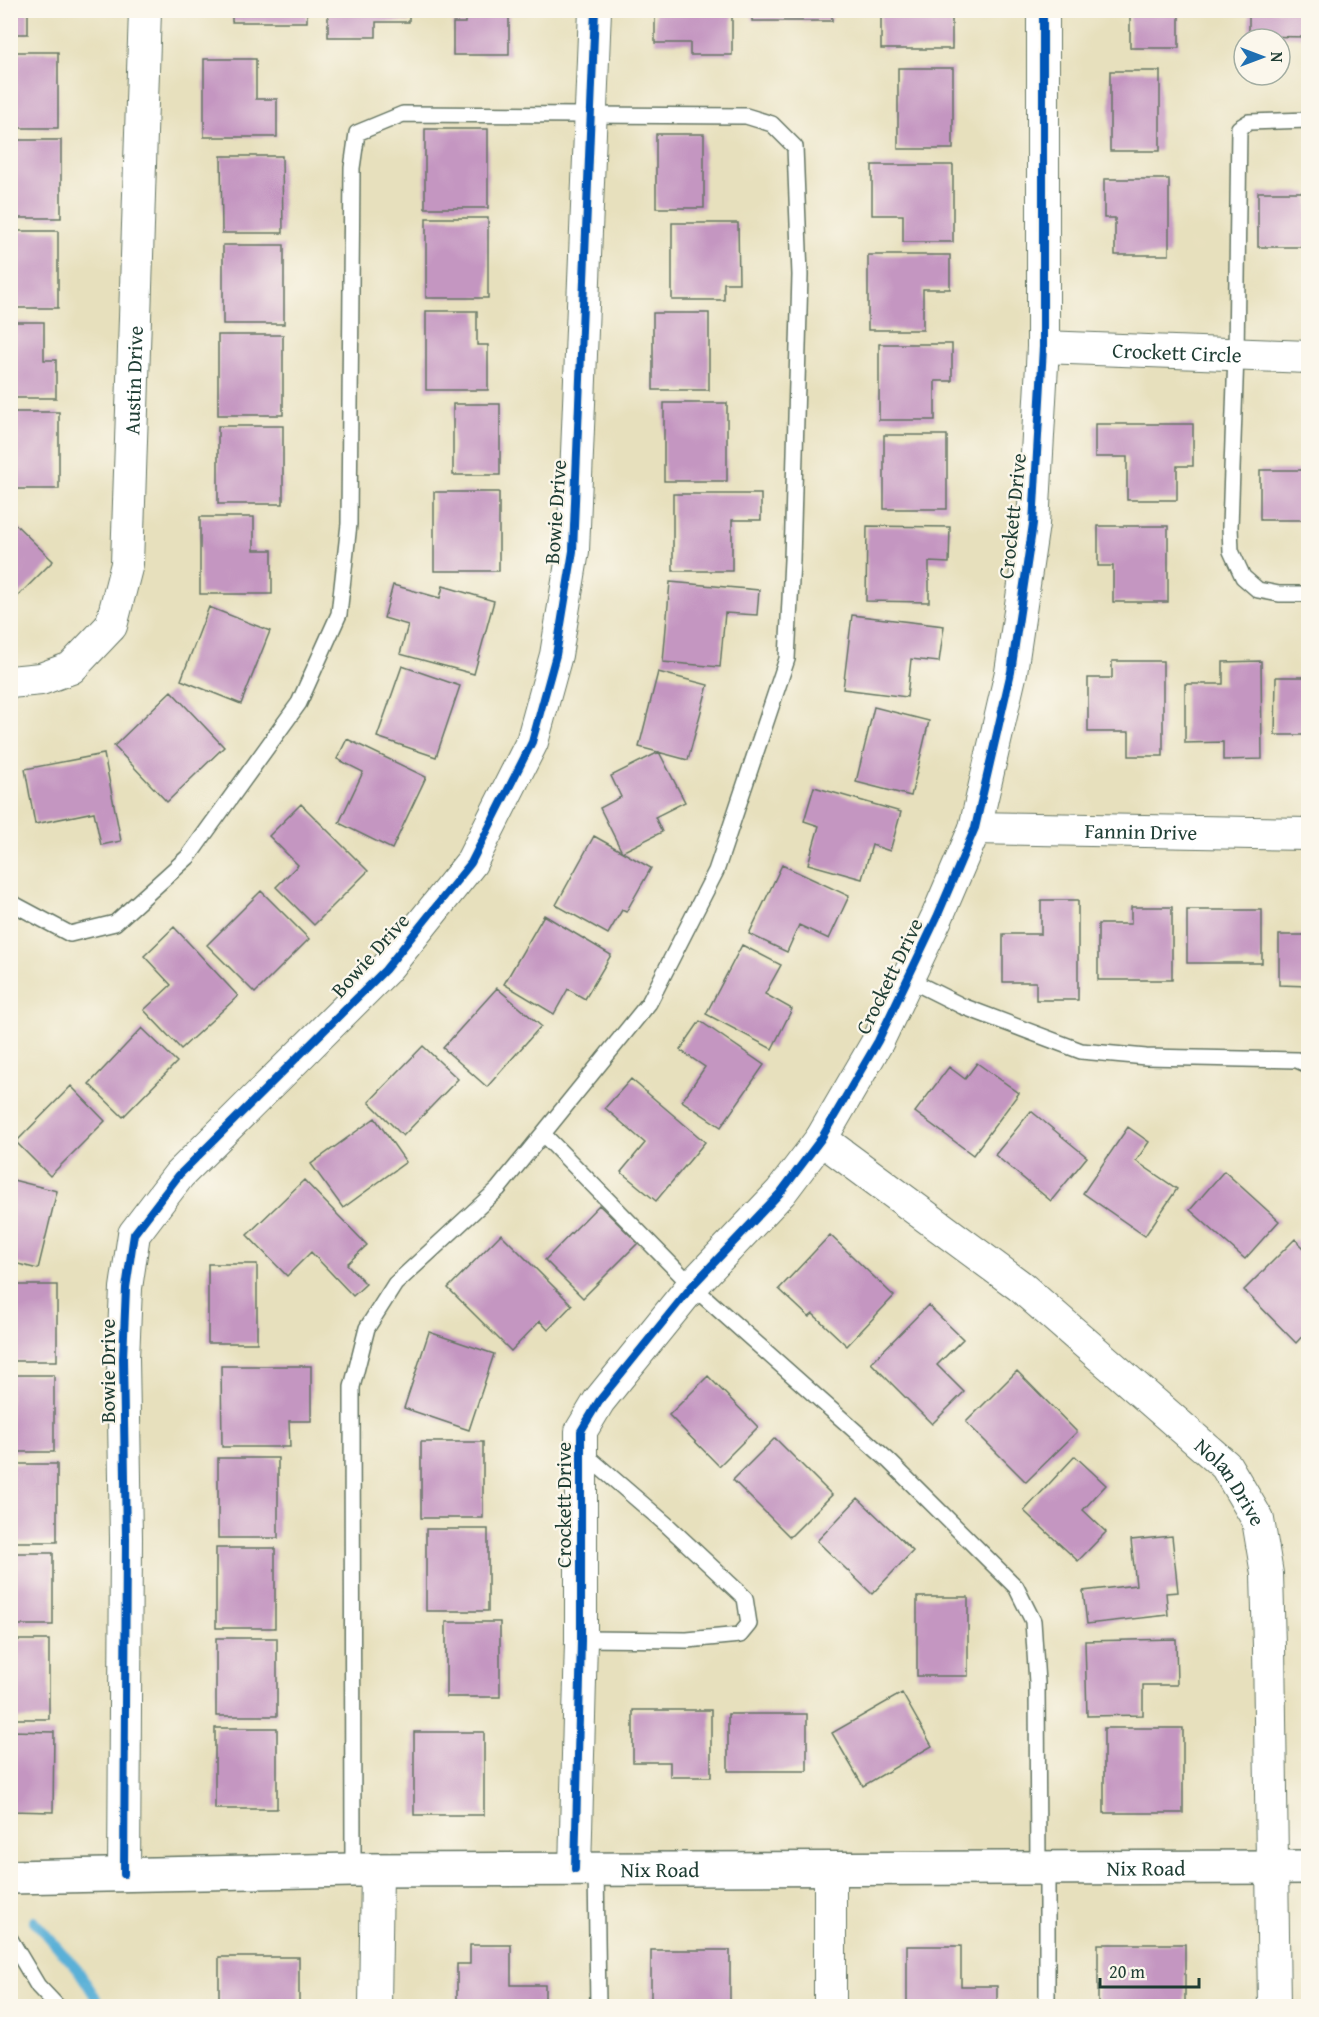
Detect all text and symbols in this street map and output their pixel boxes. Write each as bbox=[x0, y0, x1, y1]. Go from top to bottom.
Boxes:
north arrow bbox=[1232, 27, 1292, 87]
text: N bbox=[1265, 52, 1289, 63]
street label: Austin Drive bbox=[116, 325, 150, 435]
street label: Crockett Circle bbox=[1112, 334, 1242, 370]
street label: Crockett Drive bbox=[990, 452, 1034, 580]
street label: Bowie Drive bbox=[536, 459, 574, 565]
street label: Fannin Drive bbox=[1084, 814, 1198, 848]
street label: Bowie Drive bbox=[323, 906, 417, 1004]
street label: Crockett Drive bbox=[847, 912, 931, 1039]
street label: Bowie Drive bbox=[92, 1319, 123, 1423]
street label: Nolan Drive bbox=[1188, 1430, 1274, 1532]
street label: Crockett Drive bbox=[548, 1442, 579, 1568]
street label: Nix Road bbox=[1106, 1852, 1186, 1883]
street label: Nix Road bbox=[620, 1853, 700, 1885]
scale bar bbox=[1100, 1951, 1199, 1989]
text: 20 m bbox=[1109, 1958, 1145, 1985]

